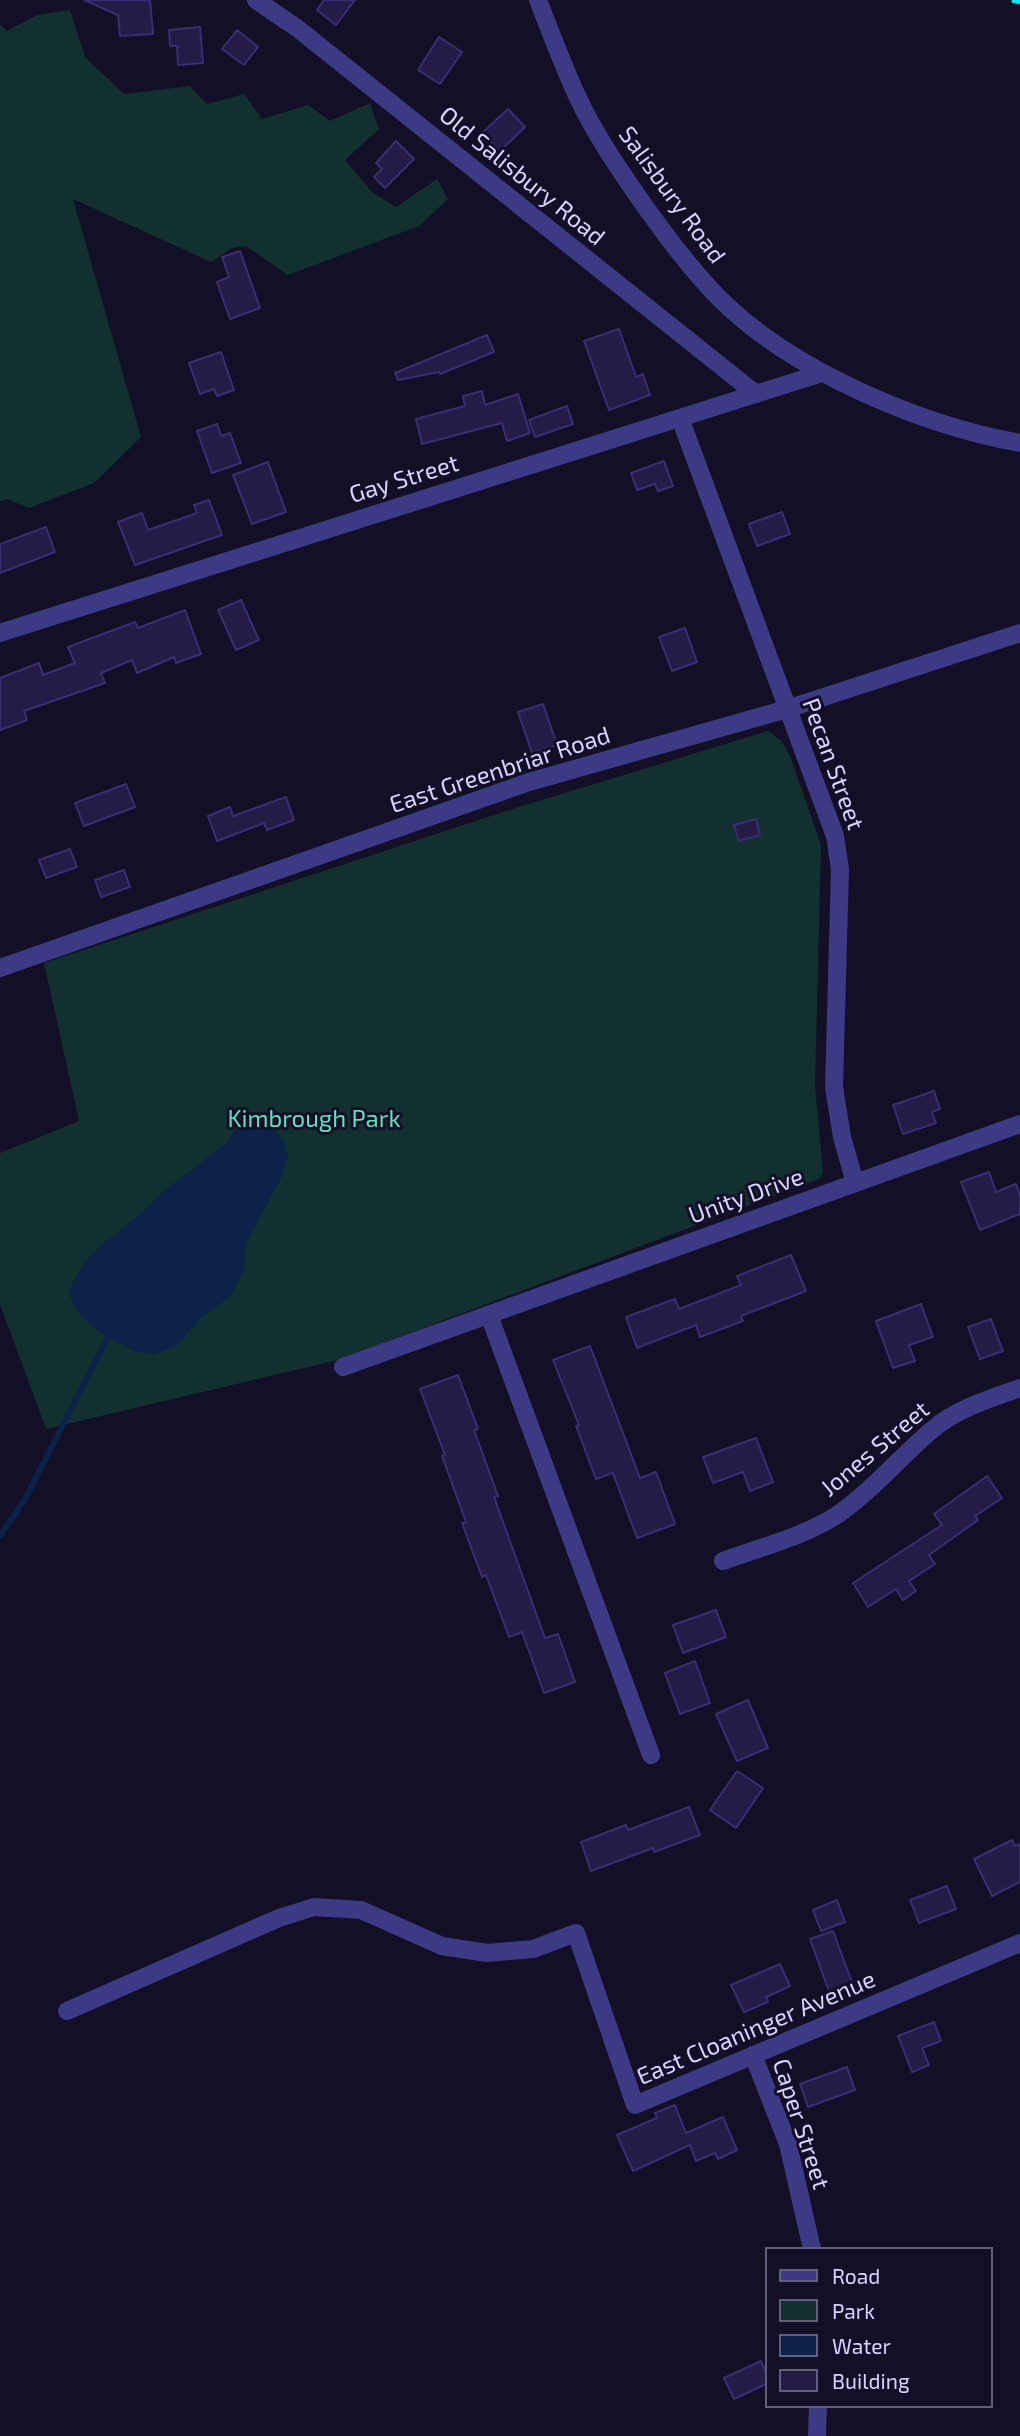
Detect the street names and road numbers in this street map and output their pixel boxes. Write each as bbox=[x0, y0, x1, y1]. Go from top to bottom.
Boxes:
street label: Old Salisbury Road bbox=[433, 100, 611, 252]
street label: Salisbury Road bbox=[613, 121, 731, 269]
street label: Gay Street bbox=[346, 449, 462, 509]
street label: Pecan Street bbox=[796, 694, 870, 834]
street label: East Greenbriar Road bbox=[386, 721, 614, 819]
street label: Unity Drive bbox=[685, 1162, 807, 1230]
street label: Jones Street bbox=[815, 1395, 935, 1503]
street label: East Cloaninger Avenue bbox=[632, 1965, 880, 2091]
street label: Caper Street bbox=[766, 2055, 836, 2193]

